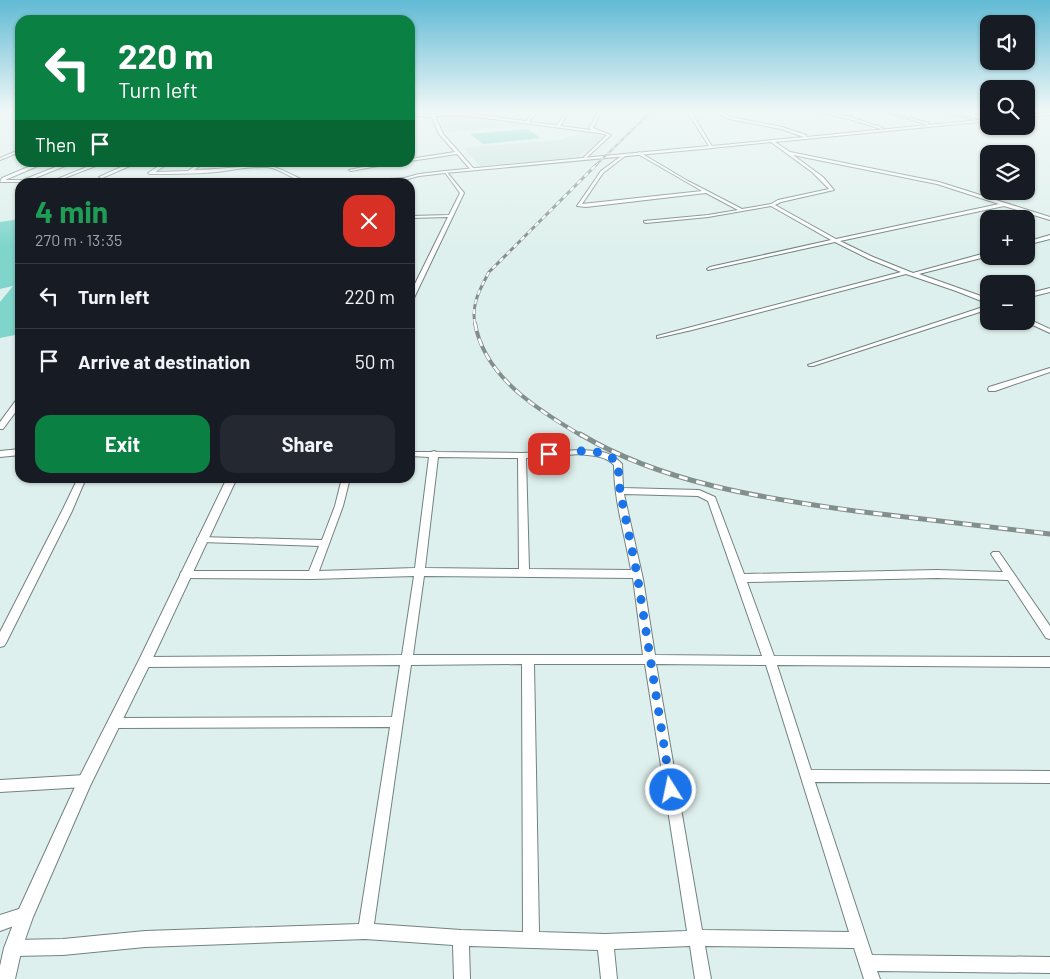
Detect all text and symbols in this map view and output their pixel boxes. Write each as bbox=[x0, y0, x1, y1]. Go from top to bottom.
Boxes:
map controls bbox=[980, 15, 1035, 330]
button: sound bbox=[980, 15, 1035, 70]
text: 220 m bbox=[118, 34, 213, 76]
icon: left bbox=[35, 35, 100, 100]
text: Turn left bbox=[118, 76, 198, 102]
button: search bbox=[980, 80, 1035, 135]
icon: arrive bbox=[86, 130, 114, 158]
text: Then bbox=[35, 133, 76, 156]
button: layers bbox=[980, 145, 1035, 200]
text: 4 min bbox=[35, 193, 108, 229]
button: close bbox=[343, 195, 395, 247]
button: + bbox=[980, 210, 1035, 265]
text: 270 m · 13:35 bbox=[35, 230, 122, 249]
button: − bbox=[980, 275, 1035, 330]
icon: left bbox=[35, 282, 63, 310]
text: Turn left bbox=[78, 285, 149, 308]
text: 220 m bbox=[344, 285, 395, 308]
icon: arrive bbox=[35, 347, 63, 375]
text: Arrive at destination bbox=[78, 350, 250, 373]
text: 50 m bbox=[355, 350, 395, 373]
button: Exit bbox=[35, 415, 210, 473]
button: Share bbox=[220, 415, 395, 473]
pin bbox=[528, 433, 570, 475]
icon: arrive bbox=[535, 440, 563, 468]
position arrow bbox=[644, 763, 696, 815]

